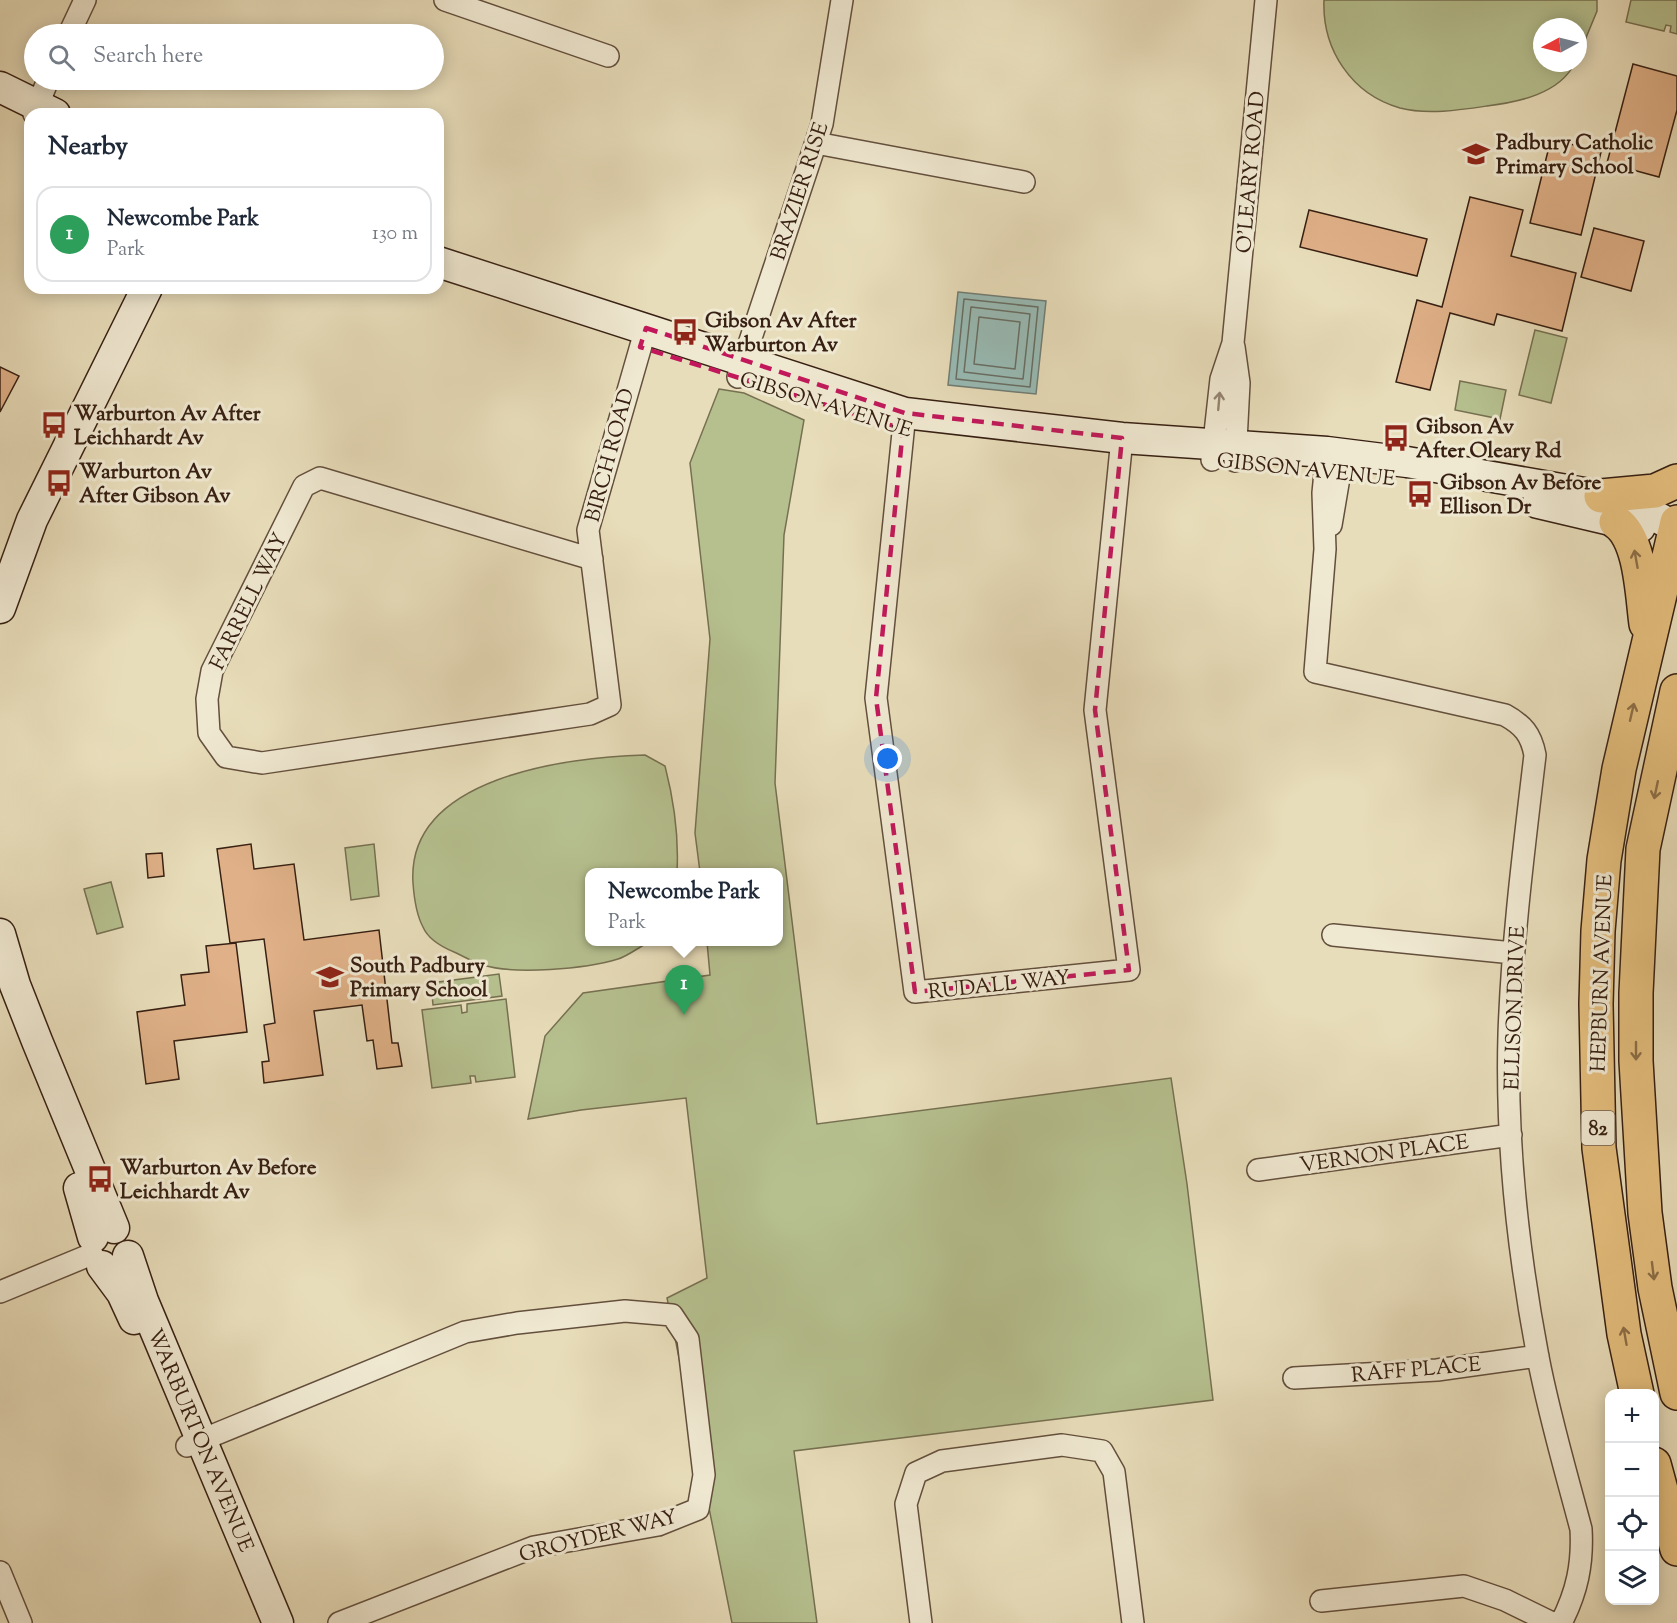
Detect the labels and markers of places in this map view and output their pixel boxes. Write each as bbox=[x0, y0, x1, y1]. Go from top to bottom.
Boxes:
place label: Padbury Catholic Primary School bbox=[1496, 129, 1654, 183]
school or university icon: Padbury Catholic Primary School bbox=[1461, 139, 1491, 169]
place label: Gibson Av After Warburton Av bbox=[705, 307, 857, 361]
bus stop icon: Gibson Av After Warburton Av bbox=[670, 317, 700, 347]
place label: Warburton Av After Leichhardt Av bbox=[74, 400, 261, 454]
bus stop icon: Warburton Av After Leichhardt Av bbox=[39, 410, 69, 440]
place label: Gibson Av After Oleary Rd bbox=[1416, 413, 1562, 467]
bus stop icon: Gibson Av After Oleary Rd bbox=[1381, 423, 1411, 453]
place label: Warburton Av After Gibson Av bbox=[79, 458, 231, 512]
bus stop icon: Warburton Av After Gibson Av bbox=[44, 468, 74, 498]
place label: Gibson Av Before Ellison Dr bbox=[1440, 469, 1602, 523]
bus stop icon: Gibson Av Before Ellison Dr bbox=[1405, 479, 1435, 509]
place label: South Padbury Primary School bbox=[350, 952, 488, 1006]
school or university icon: South Padbury Primary School bbox=[315, 962, 345, 992]
pin: 1 bbox=[664, 966, 704, 1015]
place label: Warburton Av Before Leichhardt Av bbox=[120, 1154, 317, 1208]
bus stop icon: Warburton Av Before Leichhardt Av bbox=[85, 1164, 115, 1194]

